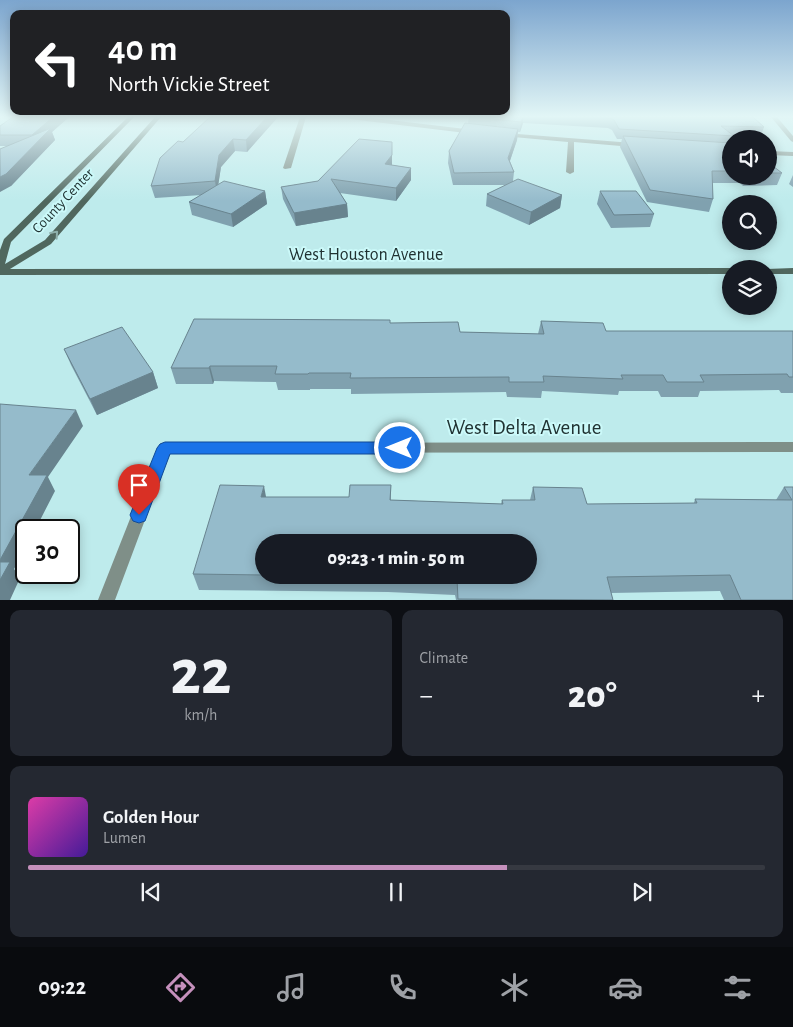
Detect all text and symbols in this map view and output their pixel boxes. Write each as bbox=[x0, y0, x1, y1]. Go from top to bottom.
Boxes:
icon: left bbox=[25, 30, 90, 95]
text: 40 m bbox=[108, 32, 177, 67]
text: North Vickie Street bbox=[108, 73, 269, 95]
map controls bbox=[722, 130, 777, 315]
button: sound bbox=[722, 130, 777, 185]
street label: County Center bbox=[29, 166, 97, 236]
button: search bbox=[722, 195, 777, 250]
one-way arrow bbox=[49, 230, 58, 239]
street label: West Houston Avenue bbox=[289, 246, 443, 264]
button: layers bbox=[722, 260, 777, 315]
street label: West Delta Avenue bbox=[447, 417, 601, 438]
position arrow bbox=[373, 421, 425, 473]
pin bbox=[118, 464, 160, 515]
icon: arrive bbox=[125, 471, 153, 499]
speed limit sign: 30 bbox=[15, 519, 80, 584]
text: 09:23 · 1 min · 50 m bbox=[327, 549, 465, 568]
text: 22 bbox=[170, 641, 231, 706]
text: Climate bbox=[420, 650, 468, 666]
text: 20° bbox=[568, 677, 617, 715]
text: − bbox=[420, 682, 433, 710]
text: + bbox=[752, 682, 765, 710]
text: km/h bbox=[184, 707, 217, 723]
text: Golden Hour bbox=[103, 808, 199, 827]
text: Lumen bbox=[103, 830, 146, 846]
icon: previous bbox=[137, 878, 165, 906]
icon: pause bbox=[382, 878, 410, 906]
icon: next bbox=[628, 878, 656, 906]
icon: directions bbox=[163, 970, 198, 1005]
icon: music bbox=[274, 970, 309, 1005]
icon: phone bbox=[385, 970, 420, 1005]
icon: climate bbox=[497, 970, 532, 1005]
icon: car bbox=[608, 970, 643, 1005]
icon: filters bbox=[720, 970, 755, 1005]
text: 09:22 bbox=[38, 976, 86, 998]

